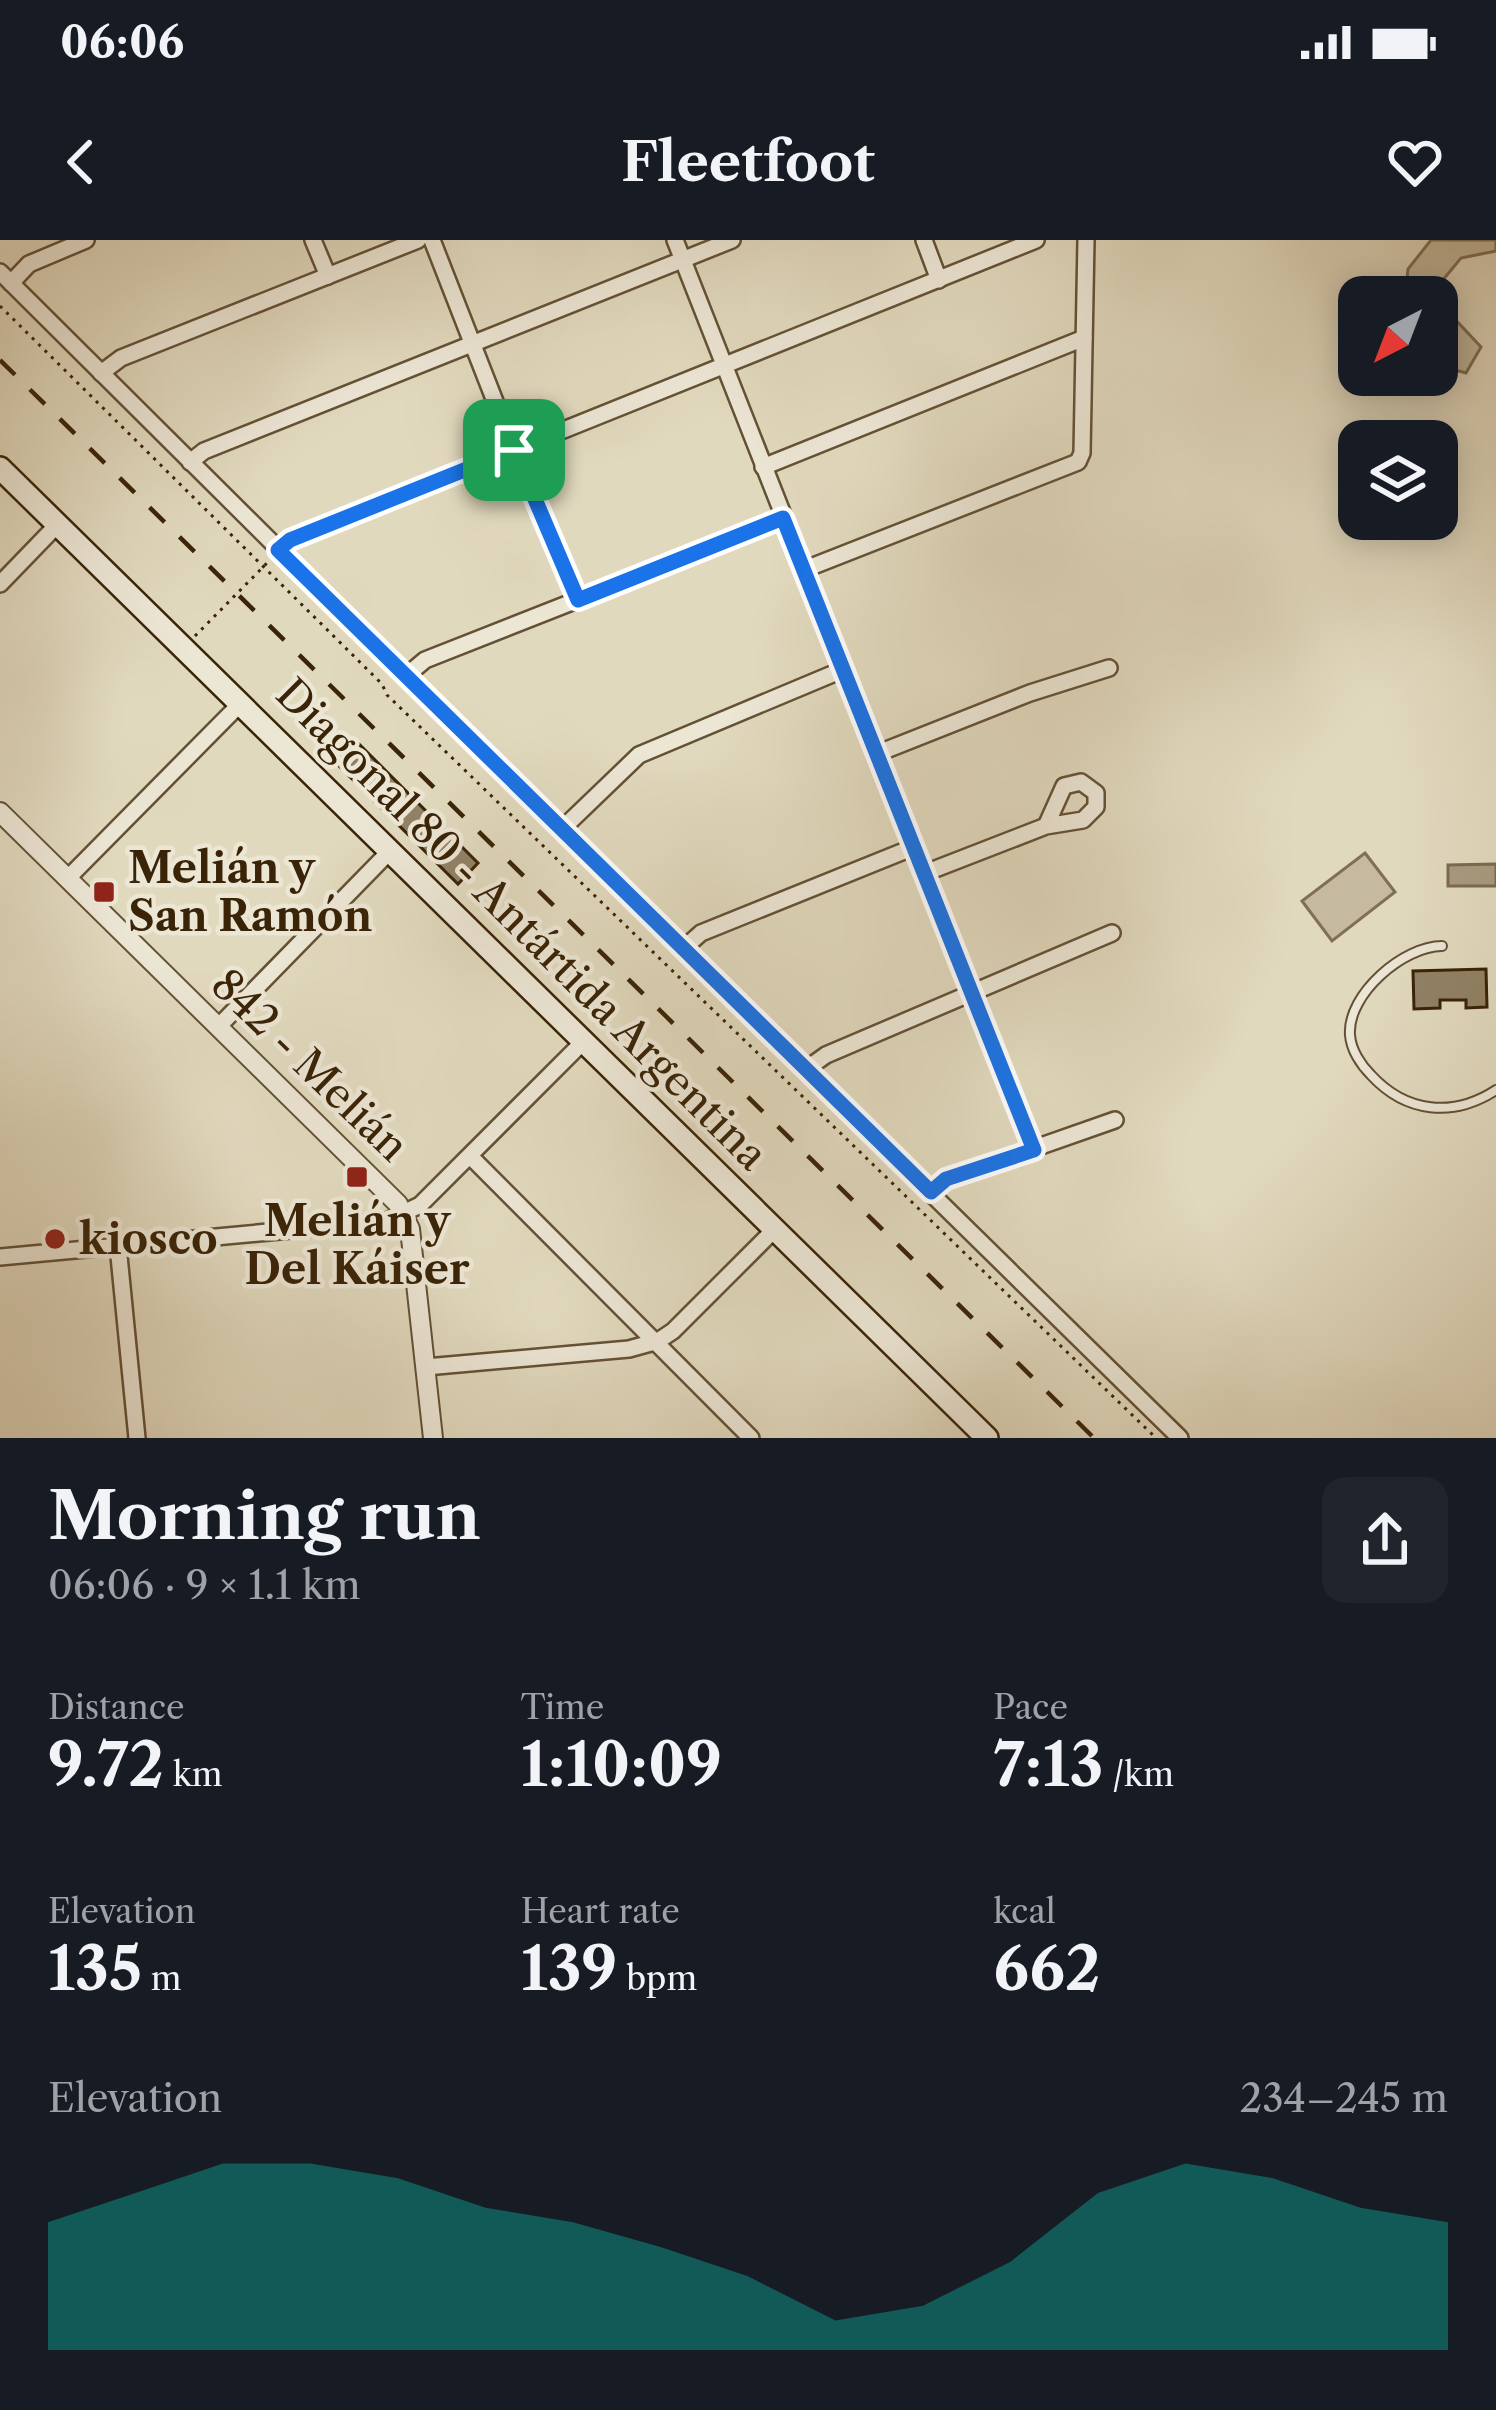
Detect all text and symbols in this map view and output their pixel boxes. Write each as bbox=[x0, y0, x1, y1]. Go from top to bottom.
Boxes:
text: 06:06 bbox=[60, 14, 184, 70]
icon: back bbox=[48, 129, 114, 195]
text: Fleetfoot bbox=[621, 129, 875, 195]
icon: heart bbox=[1382, 129, 1448, 195]
north arrow bbox=[1338, 276, 1458, 396]
map controls bbox=[1338, 276, 1458, 540]
pin bbox=[463, 399, 565, 501]
icon: arrive bbox=[481, 417, 547, 483]
button: layers bbox=[1338, 420, 1458, 540]
street label: Diagonal 80 - Antártida Argentina bbox=[266, 668, 779, 1181]
place label: Melián y San Ramón bbox=[128, 842, 373, 942]
marker: Melián y San Ramón bbox=[91, 879, 117, 905]
street label: 842 - Melián bbox=[201, 958, 419, 1172]
marker: Melián y Del Káiser bbox=[344, 1164, 370, 1190]
place label: Melián y Del Káiser bbox=[245, 1195, 470, 1295]
place label: kiosco bbox=[79, 1213, 218, 1265]
marker: kiosco bbox=[42, 1226, 68, 1252]
text: Morning run bbox=[48, 1475, 481, 1556]
button: share bbox=[1322, 1477, 1448, 1603]
text: 06:06 · 9 × 1.1 km bbox=[48, 1561, 361, 1609]
text: Distance bbox=[48, 1687, 185, 1728]
text: Time bbox=[521, 1687, 604, 1728]
text: Pace bbox=[993, 1687, 1068, 1728]
text: 9.72 bbox=[48, 1728, 164, 1802]
text: 1:10:09 bbox=[521, 1728, 722, 1802]
text: 7:13 bbox=[993, 1728, 1103, 1802]
text: km bbox=[164, 1754, 223, 1795]
text: /km bbox=[1103, 1754, 1174, 1795]
text: Elevation bbox=[48, 1891, 195, 1932]
text: Heart rate bbox=[521, 1891, 680, 1932]
text: kcal bbox=[993, 1891, 1056, 1932]
text: 135 bbox=[48, 1932, 142, 2006]
text: 139 bbox=[521, 1932, 617, 2006]
text: 662 bbox=[993, 1932, 1100, 2006]
text: m bbox=[142, 1958, 182, 1999]
text: bpm bbox=[617, 1958, 697, 1999]
text: Elevation bbox=[48, 2074, 222, 2122]
text: 234–245 m bbox=[1240, 2074, 1448, 2122]

